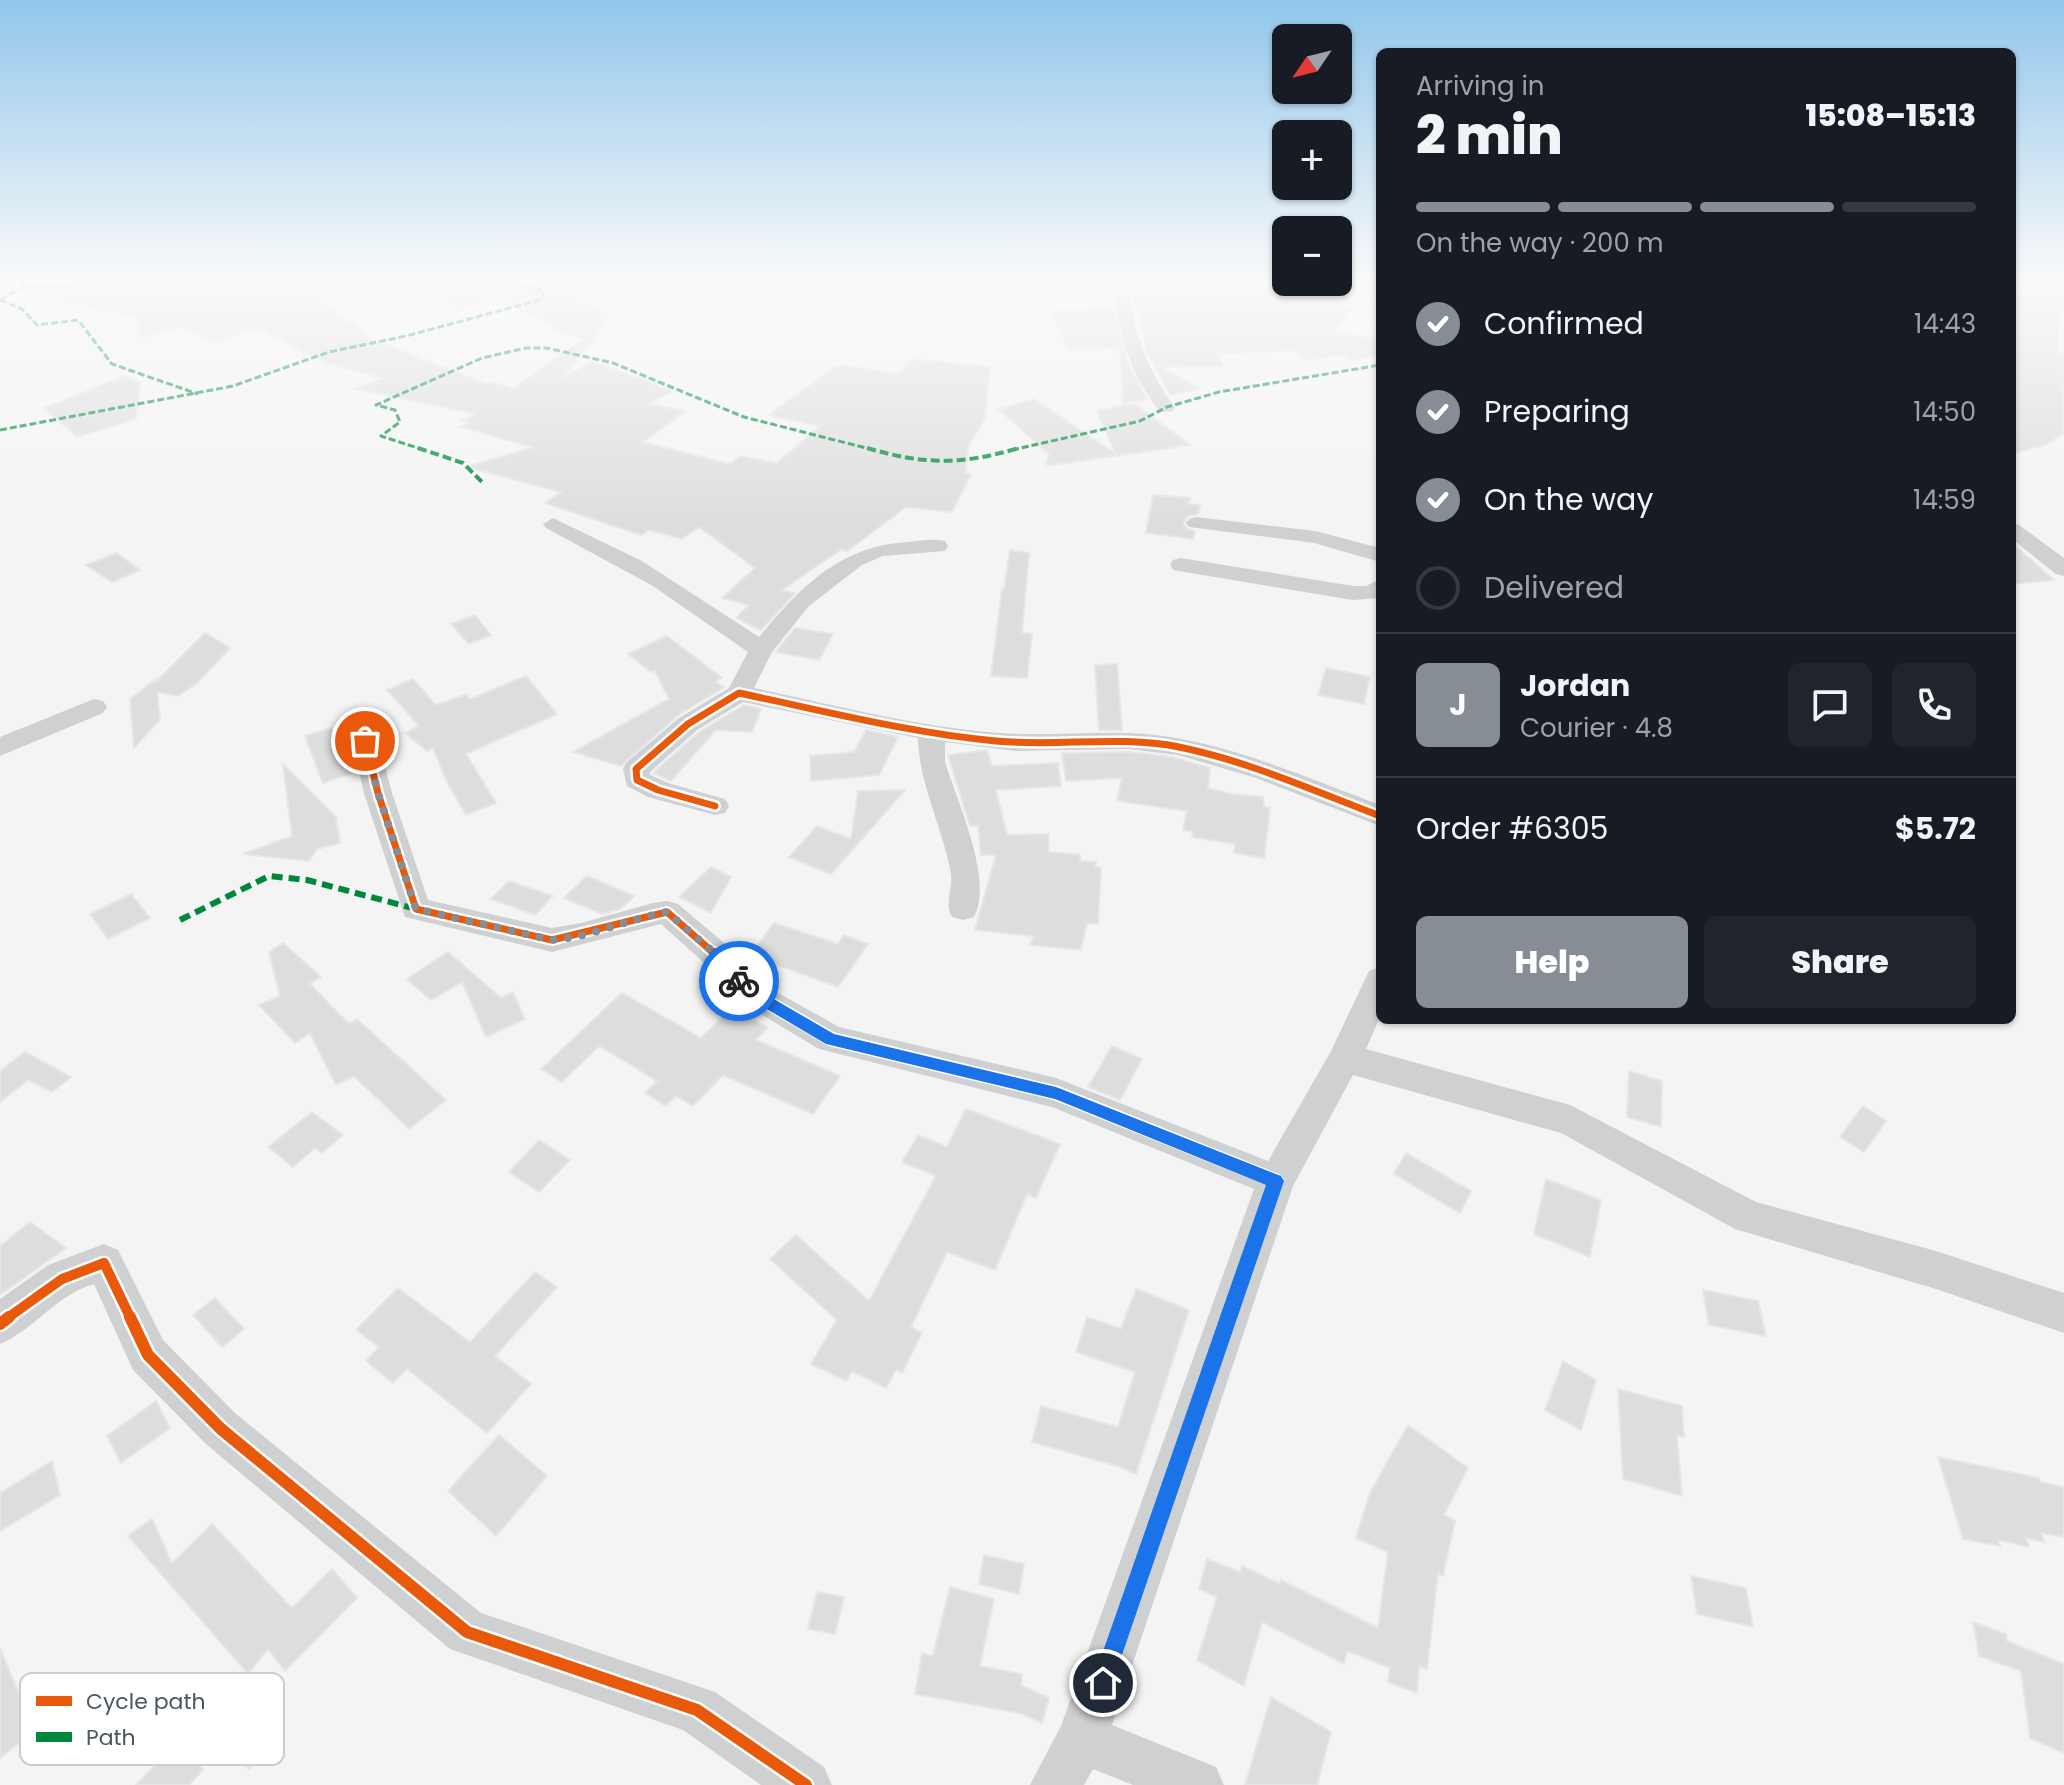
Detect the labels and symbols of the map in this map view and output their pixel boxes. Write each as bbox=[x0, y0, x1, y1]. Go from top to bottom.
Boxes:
north arrow bbox=[1272, 24, 1352, 104]
pin bbox=[331, 707, 399, 775]
courier bbox=[699, 941, 779, 1021]
pin bbox=[1069, 1649, 1137, 1717]
legend bbox=[20, 1673, 284, 1765]
text: Cycle path bbox=[86, 1686, 205, 1717]
text: Path bbox=[86, 1722, 136, 1753]

